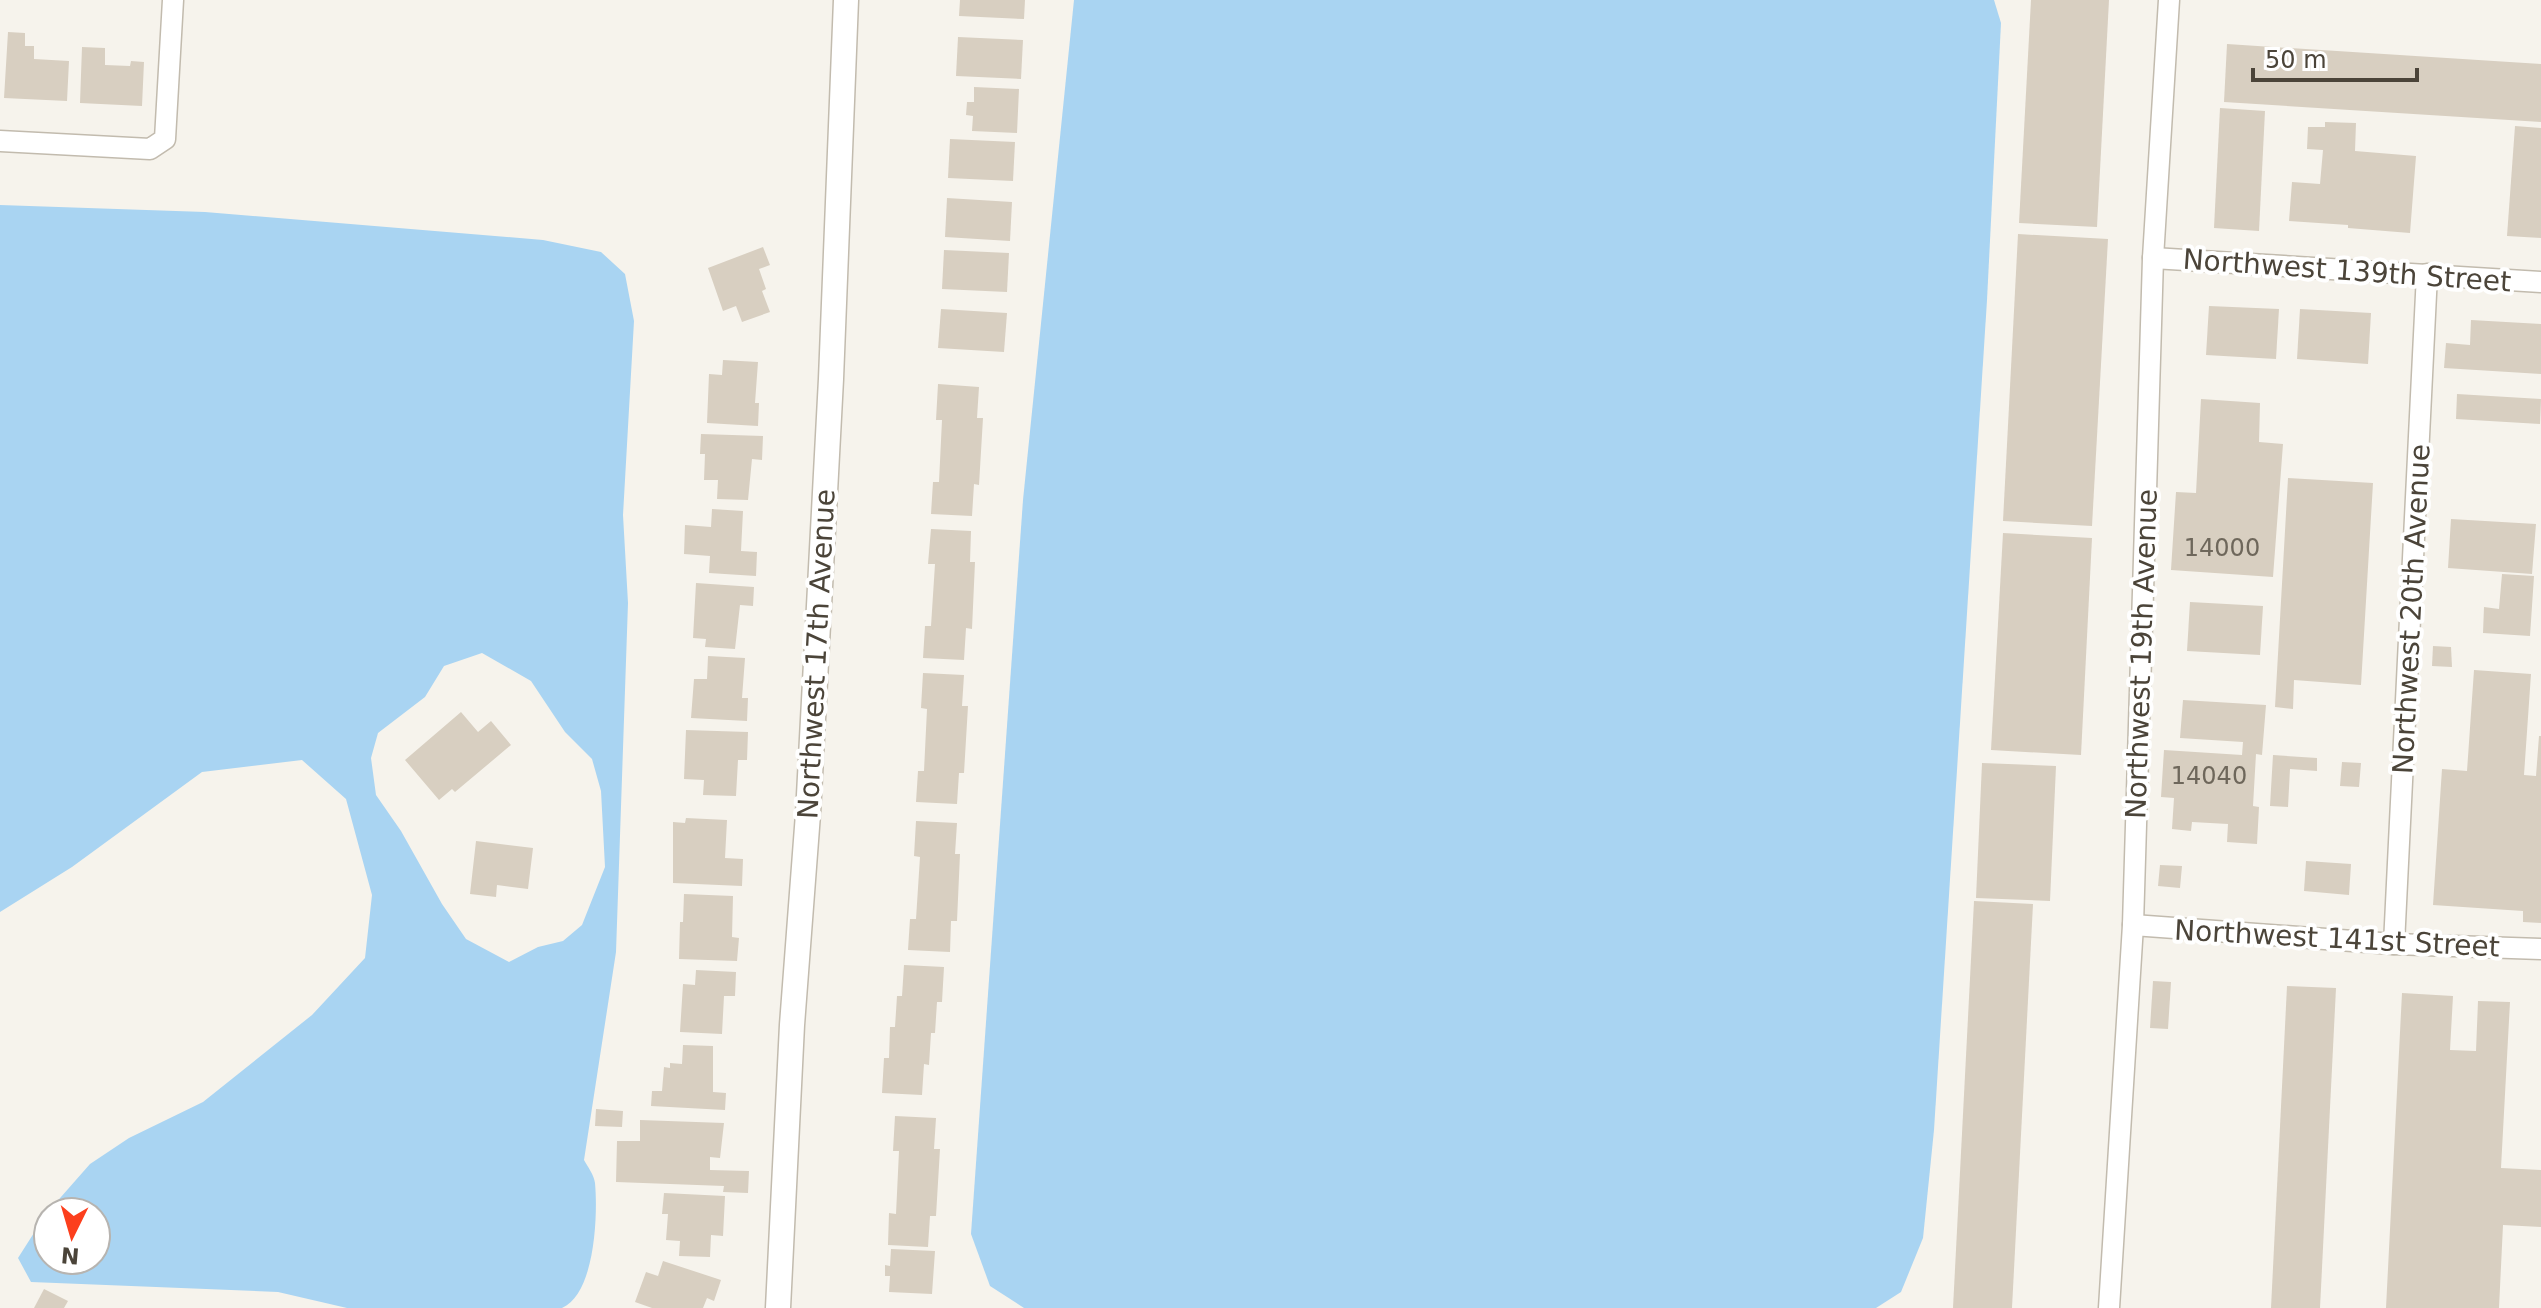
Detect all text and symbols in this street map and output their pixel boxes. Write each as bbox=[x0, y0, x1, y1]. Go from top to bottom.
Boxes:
scale bar bbox=[2253, 32, 2417, 82]
text: 50 m bbox=[2265, 46, 2327, 74]
street label: Northwest 139th Street bbox=[2182, 243, 2512, 298]
street label: Northwest 20th Avenue bbox=[2386, 443, 2437, 775]
street label: Northwest 17th Avenue bbox=[791, 488, 842, 820]
street label: Northwest 19th Avenue bbox=[2119, 488, 2164, 820]
house number: 14000 bbox=[2184, 534, 2260, 562]
house number: 14040 bbox=[2171, 762, 2247, 790]
street label: Northwest 141st Street bbox=[2173, 913, 2501, 964]
north arrow bbox=[32, 1196, 112, 1276]
text: N bbox=[60, 1242, 81, 1269]

